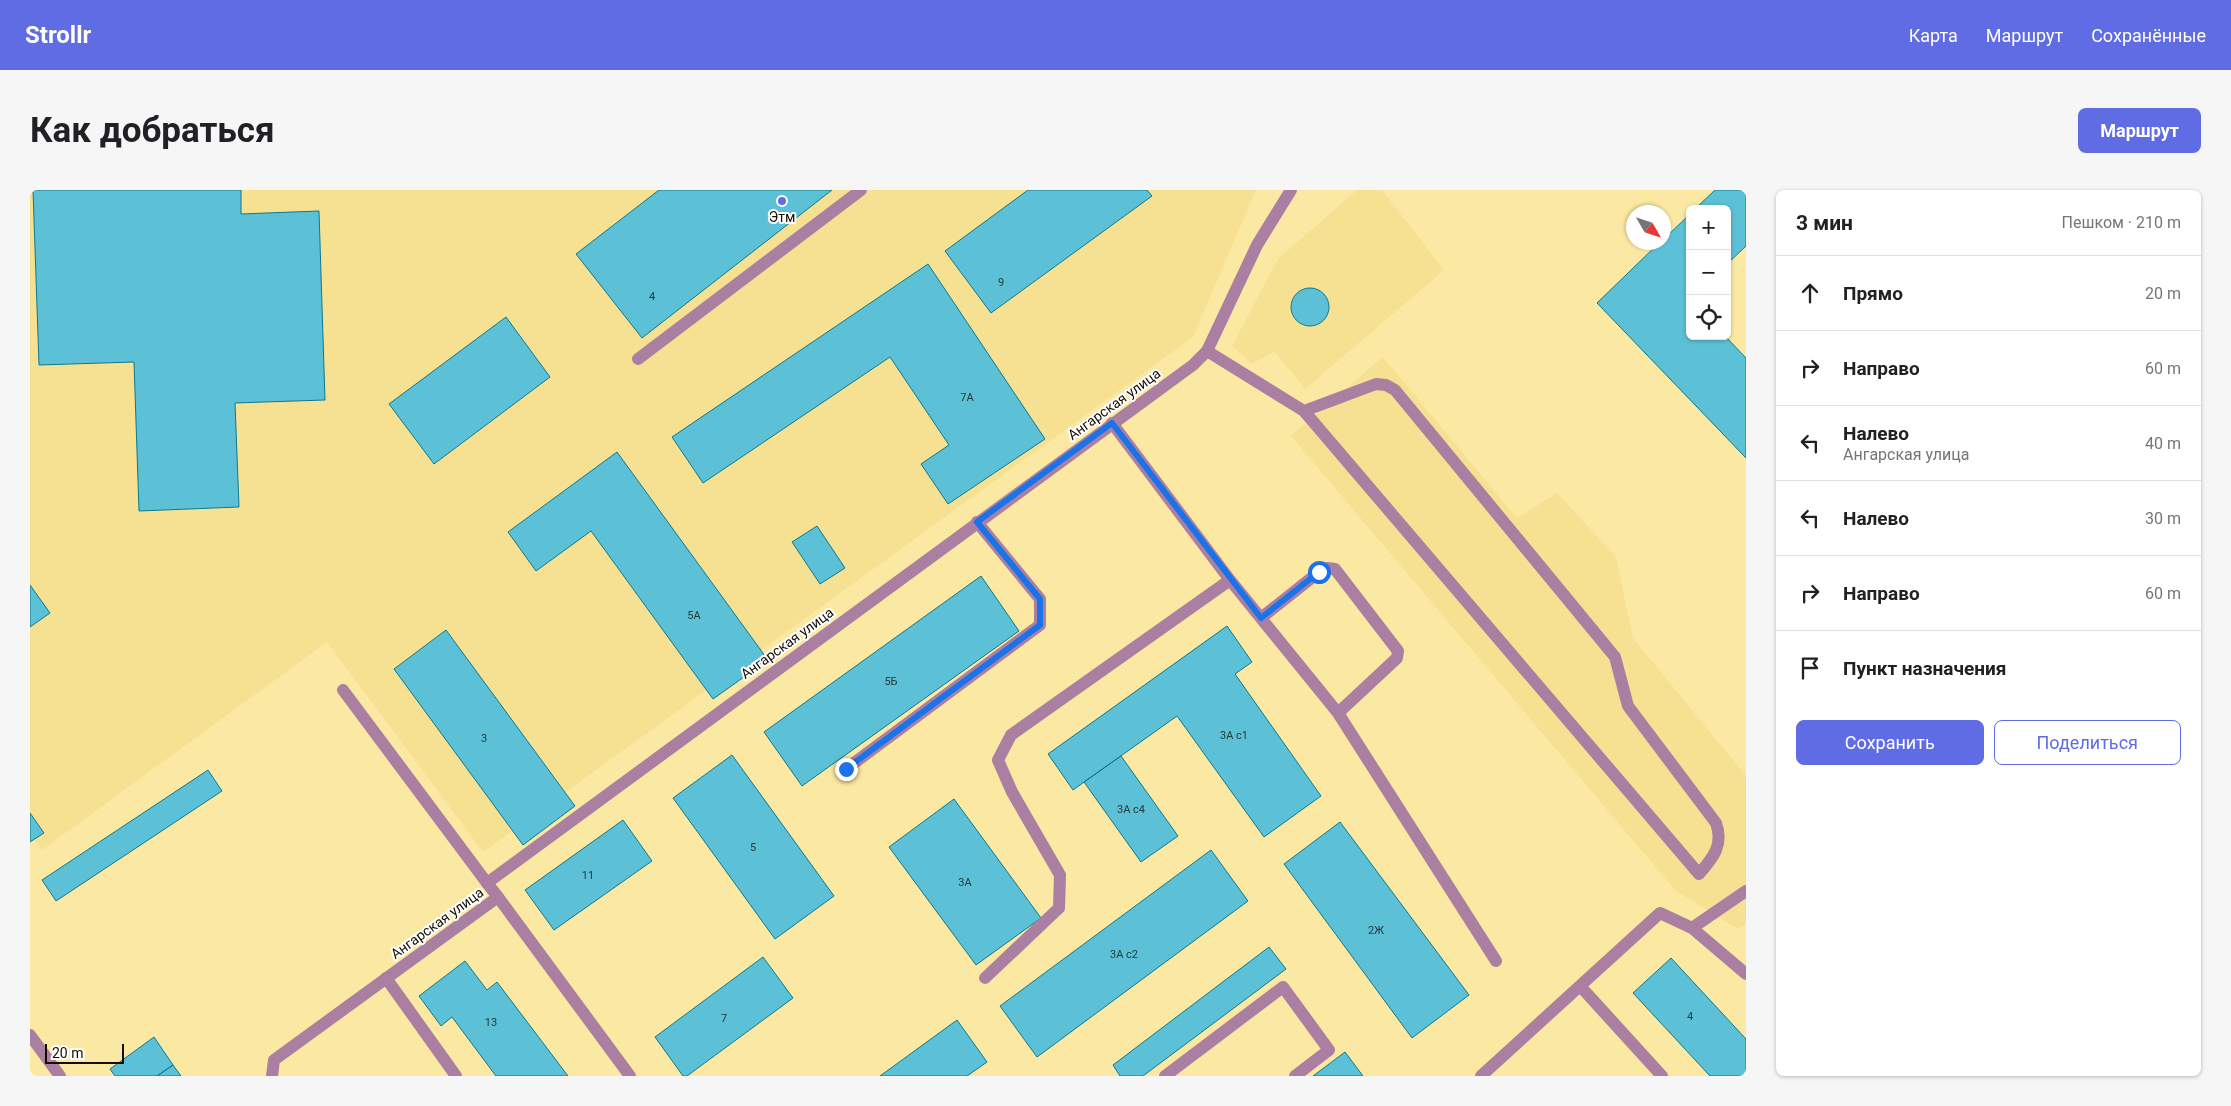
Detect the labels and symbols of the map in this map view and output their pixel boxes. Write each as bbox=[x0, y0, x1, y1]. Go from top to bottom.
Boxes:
marker: Этм bbox=[776, 195, 788, 207]
north arrow bbox=[1626, 205, 1671, 250]
place label: Этм bbox=[769, 209, 795, 225]
house number: 9 bbox=[998, 276, 1004, 289]
house number: 4 bbox=[649, 290, 655, 303]
street label: Ангарская улица bbox=[1065, 365, 1163, 443]
house number: 7А bbox=[960, 391, 975, 404]
route start bbox=[1308, 561, 1331, 584]
street label: Ангарская улица bbox=[738, 604, 836, 682]
house number: 5А bbox=[687, 609, 702, 622]
house number: 5Б bbox=[884, 675, 898, 688]
house number: 3А с1 bbox=[1220, 729, 1248, 742]
house number: 3 bbox=[481, 732, 487, 745]
route end bbox=[835, 758, 858, 781]
house number: 3А с4 bbox=[1117, 803, 1145, 816]
house number: 5 bbox=[750, 841, 756, 854]
house number: 11 bbox=[582, 869, 594, 882]
house number: 3А bbox=[958, 876, 973, 889]
street label: Ангарская улица bbox=[388, 884, 486, 962]
house number: 2Ж bbox=[1368, 924, 1384, 937]
house number: 3А с2 bbox=[1110, 948, 1138, 961]
house number: 4 bbox=[1687, 1010, 1693, 1023]
house number: 7 bbox=[721, 1012, 727, 1025]
house number: 13 bbox=[485, 1016, 497, 1029]
scale bar bbox=[45, 1041, 124, 1064]

